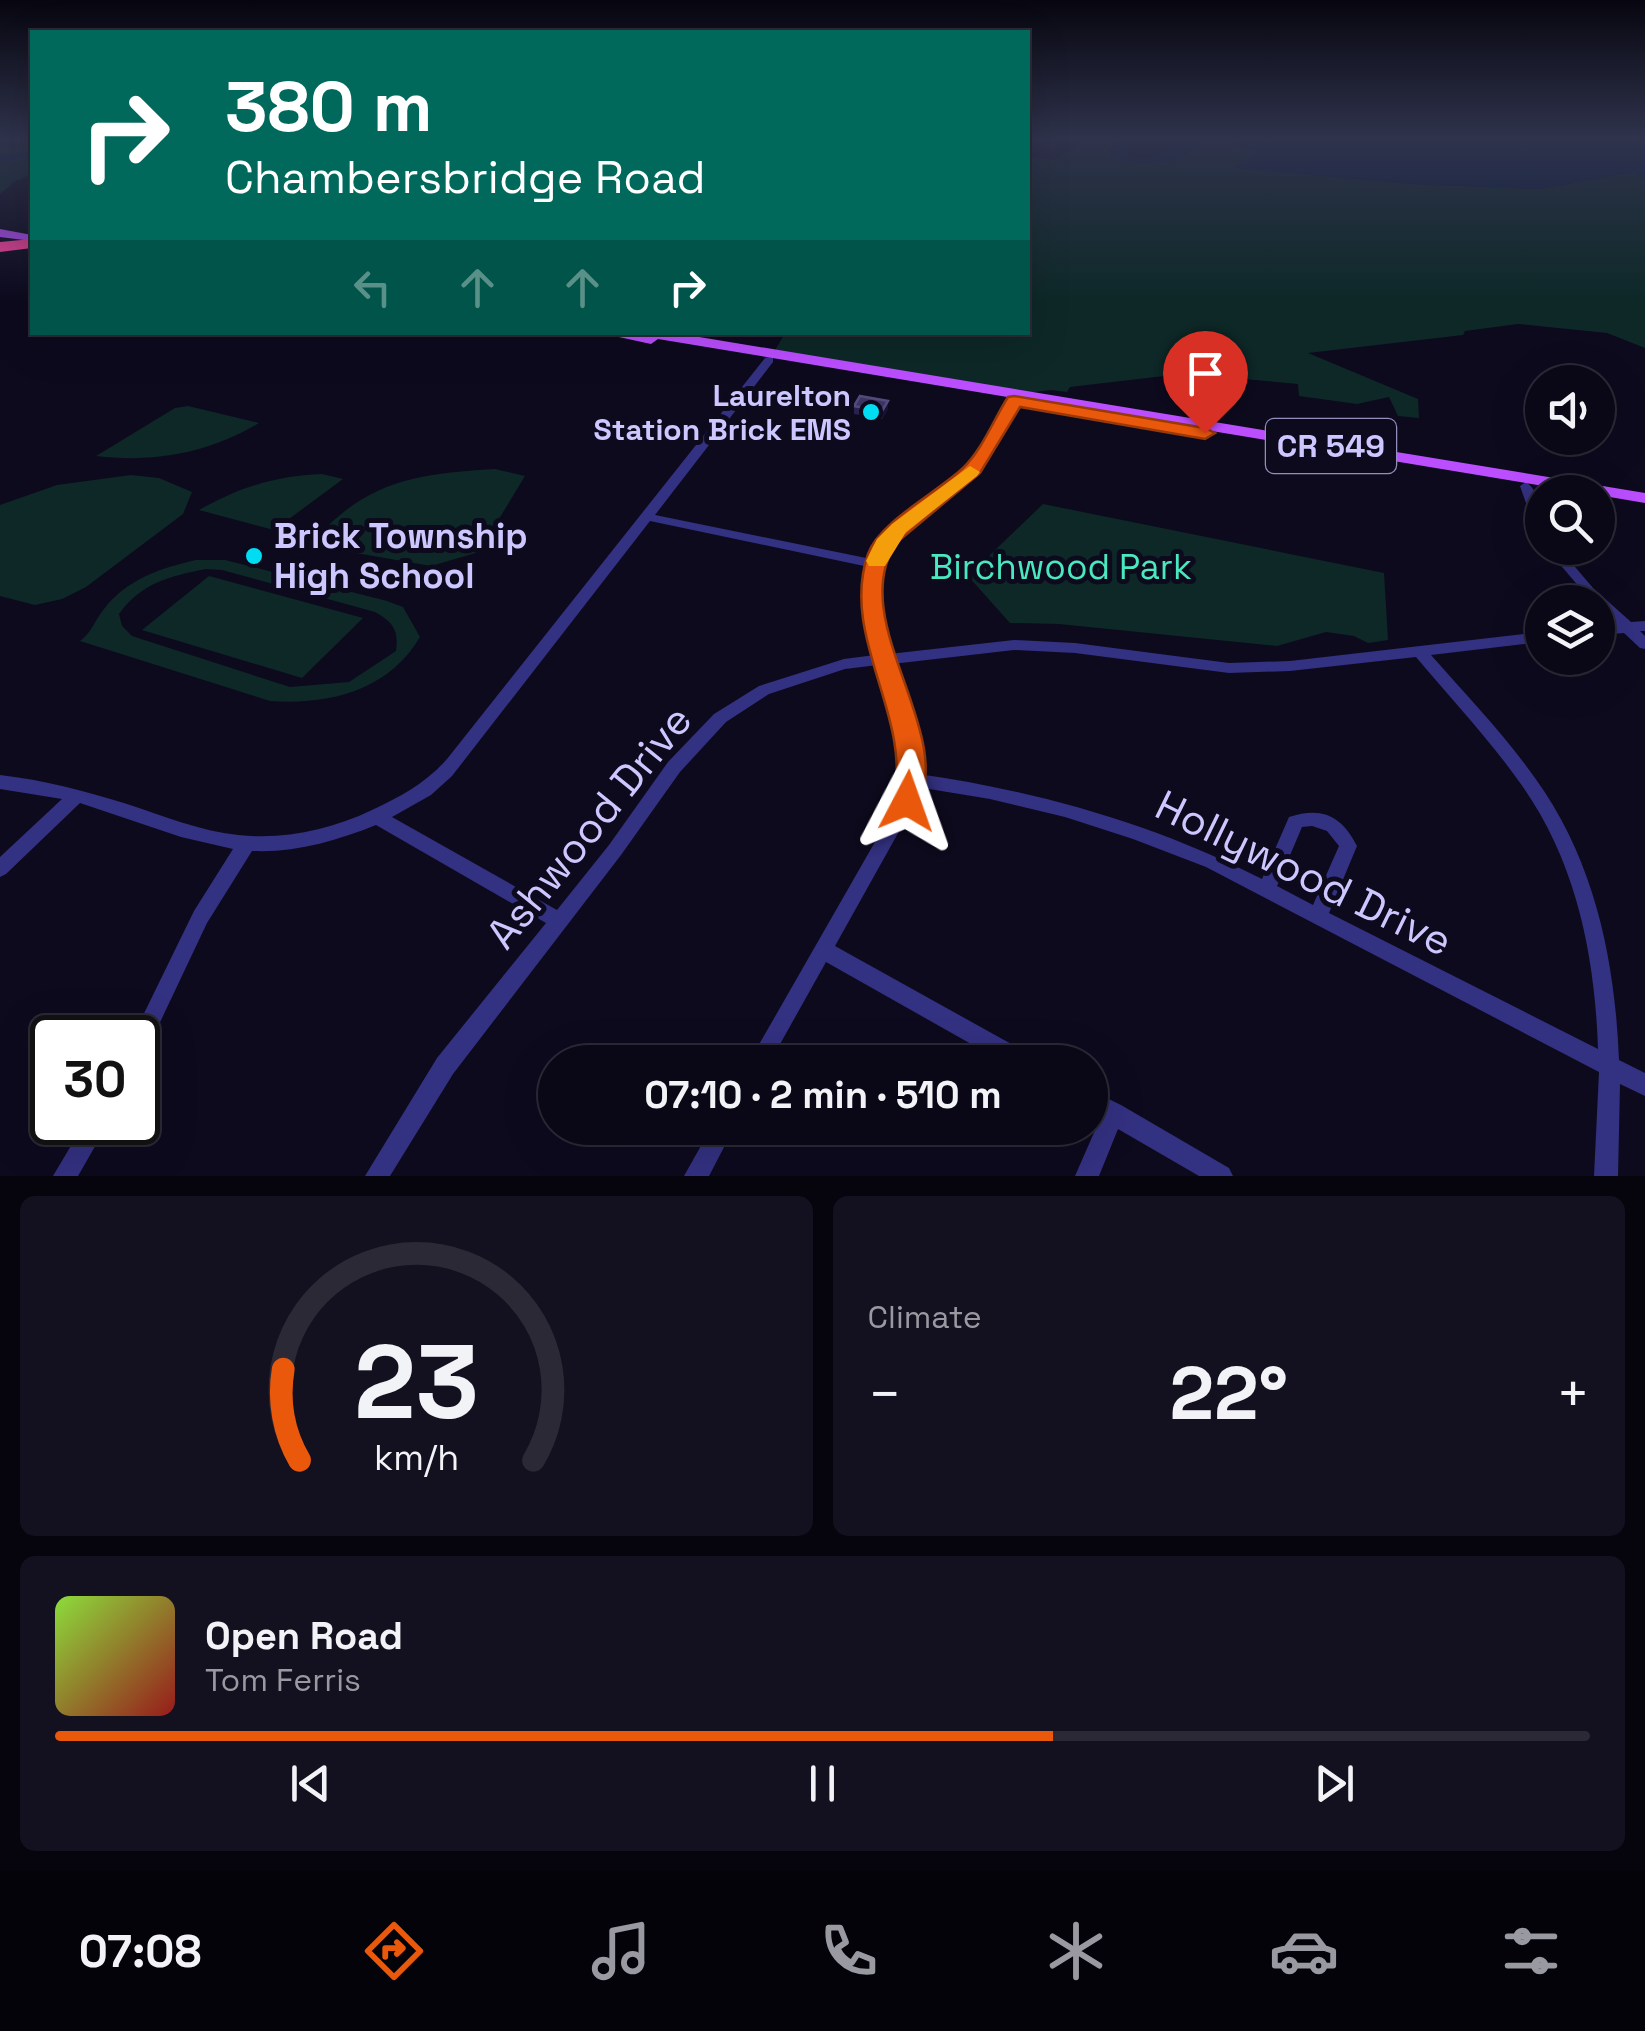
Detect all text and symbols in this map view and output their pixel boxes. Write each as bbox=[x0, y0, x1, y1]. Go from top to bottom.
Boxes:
text: 380 m bbox=[225, 62, 432, 151]
icon: right bbox=[60, 70, 190, 200]
text: Chambersbridge Road bbox=[225, 149, 705, 206]
icon: left bbox=[345, 260, 400, 315]
icon: ahead bbox=[450, 260, 505, 315]
icon: ahead bbox=[555, 260, 610, 315]
icon: right bbox=[660, 260, 715, 315]
pin bbox=[1163, 331, 1248, 434]
icon: arrive bbox=[1178, 346, 1233, 401]
map controls bbox=[1525, 365, 1615, 675]
button: sound bbox=[1525, 365, 1615, 455]
place label: Laurelton Station Brick EMS bbox=[594, 376, 851, 449]
marker: Laurelton Station Brick EMS bbox=[860, 401, 882, 423]
road number: CR 549 bbox=[1266, 419, 1396, 473]
button: search bbox=[1525, 475, 1615, 565]
place label: Brick Township High School bbox=[274, 514, 528, 598]
marker: Brick Township High School bbox=[243, 545, 265, 567]
park label: Birchwood Park bbox=[930, 545, 1192, 589]
button: layers bbox=[1525, 585, 1615, 675]
street label: Ashwood Drive bbox=[475, 695, 703, 959]
position arrow bbox=[855, 749, 959, 853]
street label: Hollywood Drive bbox=[1147, 778, 1461, 968]
speed limit sign: 30 bbox=[30, 1015, 160, 1145]
text: 07:10 · 2 min · 510 m bbox=[644, 1071, 1002, 1119]
text: Climate bbox=[868, 1297, 982, 1337]
text: 23 bbox=[354, 1316, 479, 1448]
text: 22° bbox=[1169, 1345, 1288, 1441]
text: − bbox=[868, 1359, 902, 1429]
text: + bbox=[1556, 1359, 1590, 1429]
text: km/h bbox=[374, 1435, 459, 1480]
text: Open Road bbox=[205, 1612, 403, 1660]
text: Tom Ferris bbox=[205, 1660, 361, 1700]
icon: previous bbox=[283, 1756, 338, 1811]
icon: pause bbox=[795, 1756, 850, 1811]
icon: next bbox=[1307, 1756, 1362, 1811]
icon: directions bbox=[359, 1916, 429, 1986]
icon: music bbox=[586, 1916, 656, 1986]
icon: phone bbox=[814, 1916, 884, 1986]
icon: climate bbox=[1041, 1916, 1111, 1986]
icon: car bbox=[1269, 1916, 1339, 1986]
icon: filters bbox=[1496, 1916, 1566, 1986]
text: 07:08 bbox=[79, 1923, 201, 1980]

